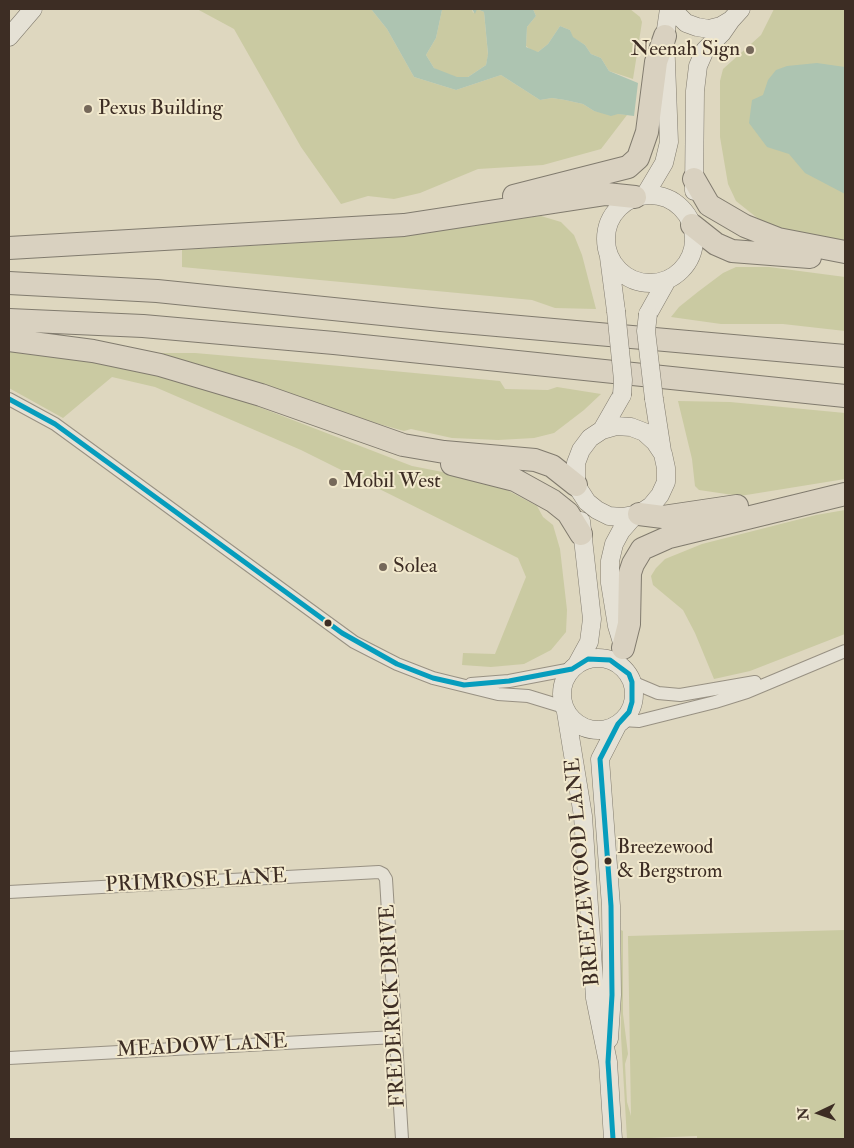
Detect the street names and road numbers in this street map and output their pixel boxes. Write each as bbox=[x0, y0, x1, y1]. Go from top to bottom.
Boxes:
street label: BREEZEWOOD LANE bbox=[561, 757, 607, 987]
street label: PRIMROSE LANE bbox=[104, 865, 288, 899]
street label: FREDERICK DRIVE bbox=[376, 904, 412, 1108]
street label: MEADOW LANE bbox=[116, 1030, 288, 1064]

